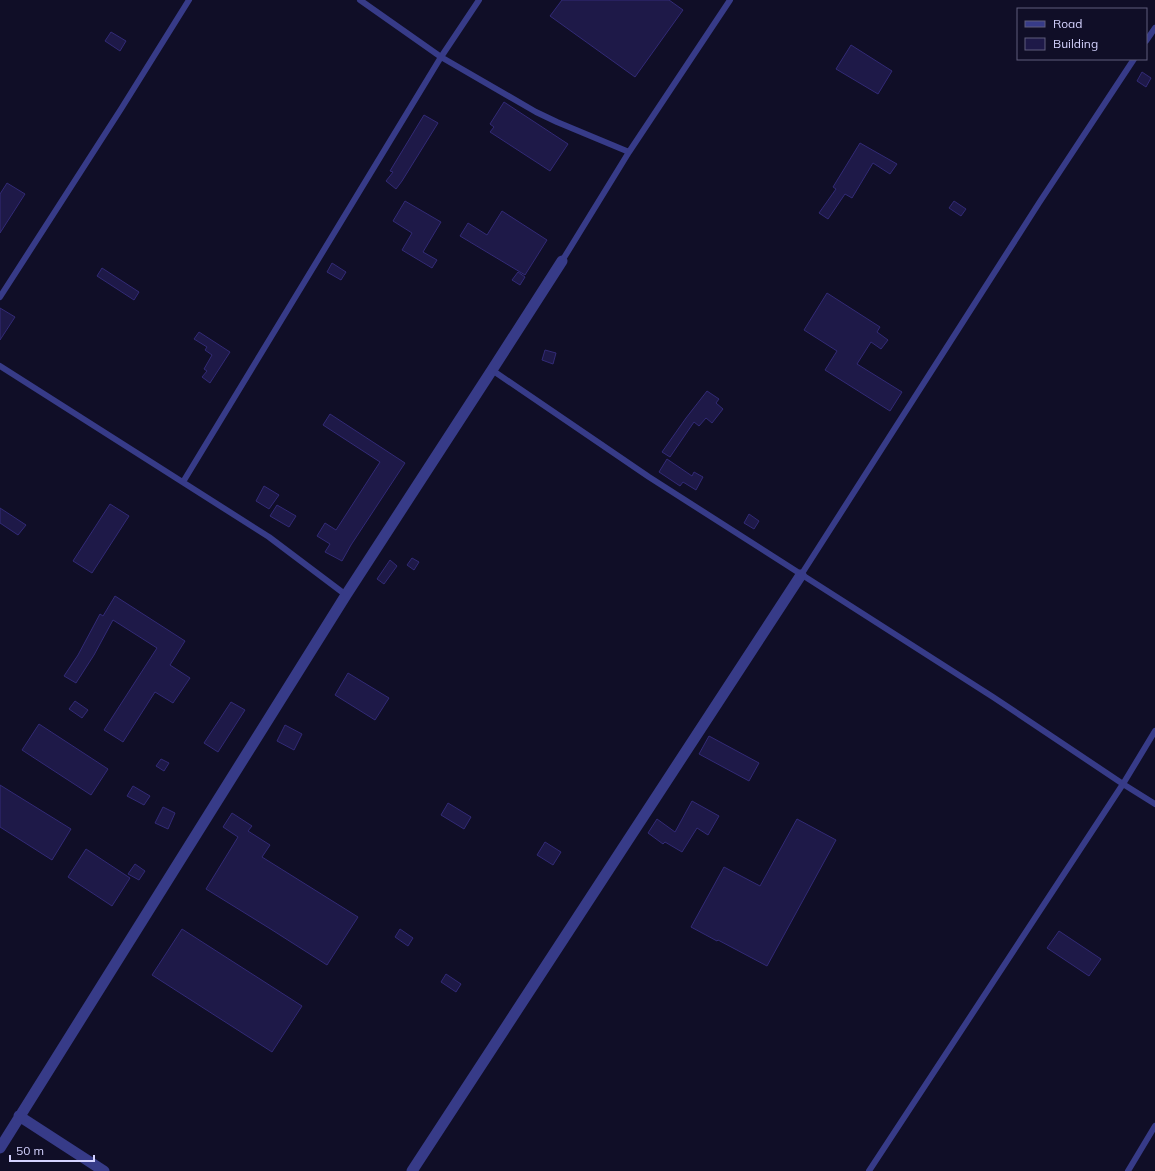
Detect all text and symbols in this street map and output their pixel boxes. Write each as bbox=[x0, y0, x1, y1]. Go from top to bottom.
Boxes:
legend bbox=[1017, 8, 1147, 60]
text: Road bbox=[1053, 16, 1082, 31]
text: Building bbox=[1053, 36, 1098, 51]
scale bar bbox=[10, 1137, 94, 1163]
text: 50 m bbox=[16, 1143, 44, 1158]

